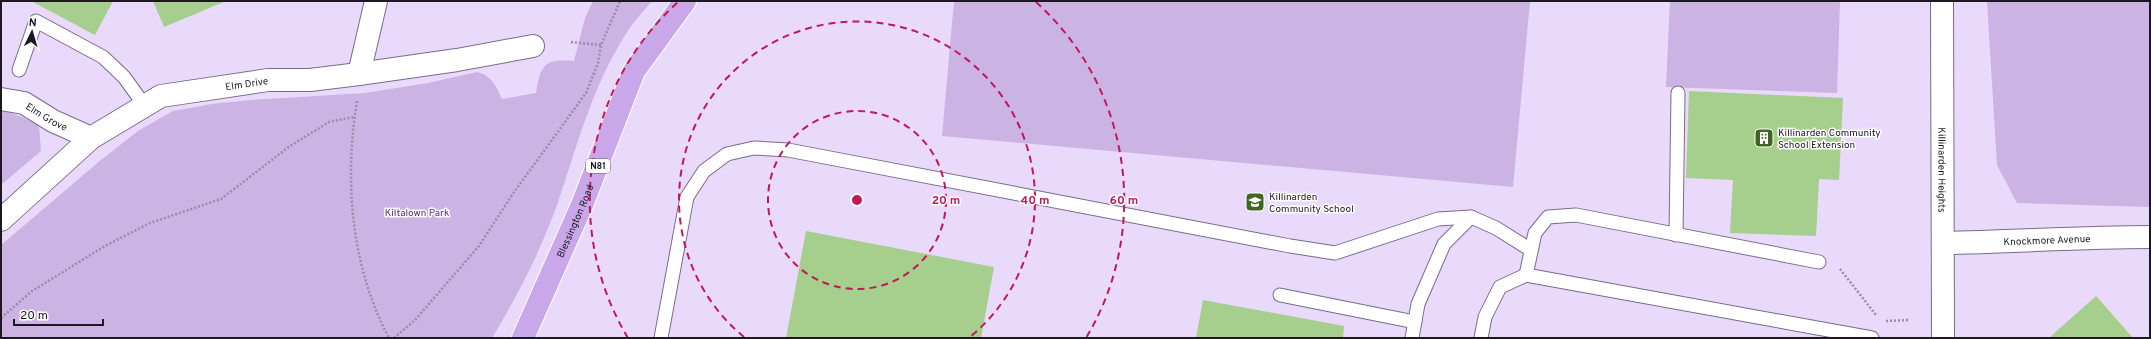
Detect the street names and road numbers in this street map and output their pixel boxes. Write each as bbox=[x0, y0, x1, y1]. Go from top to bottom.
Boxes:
street label: Elm Drive bbox=[225, 75, 269, 94]
street label: Elm Grove bbox=[23, 101, 69, 135]
street label: Killinarden Heights bbox=[1934, 127, 1948, 213]
road number: N81 bbox=[586, 159, 610, 173]
street label: Blessington Road bbox=[554, 183, 597, 260]
street label: Knockmore Avenue bbox=[2003, 233, 2091, 249]

